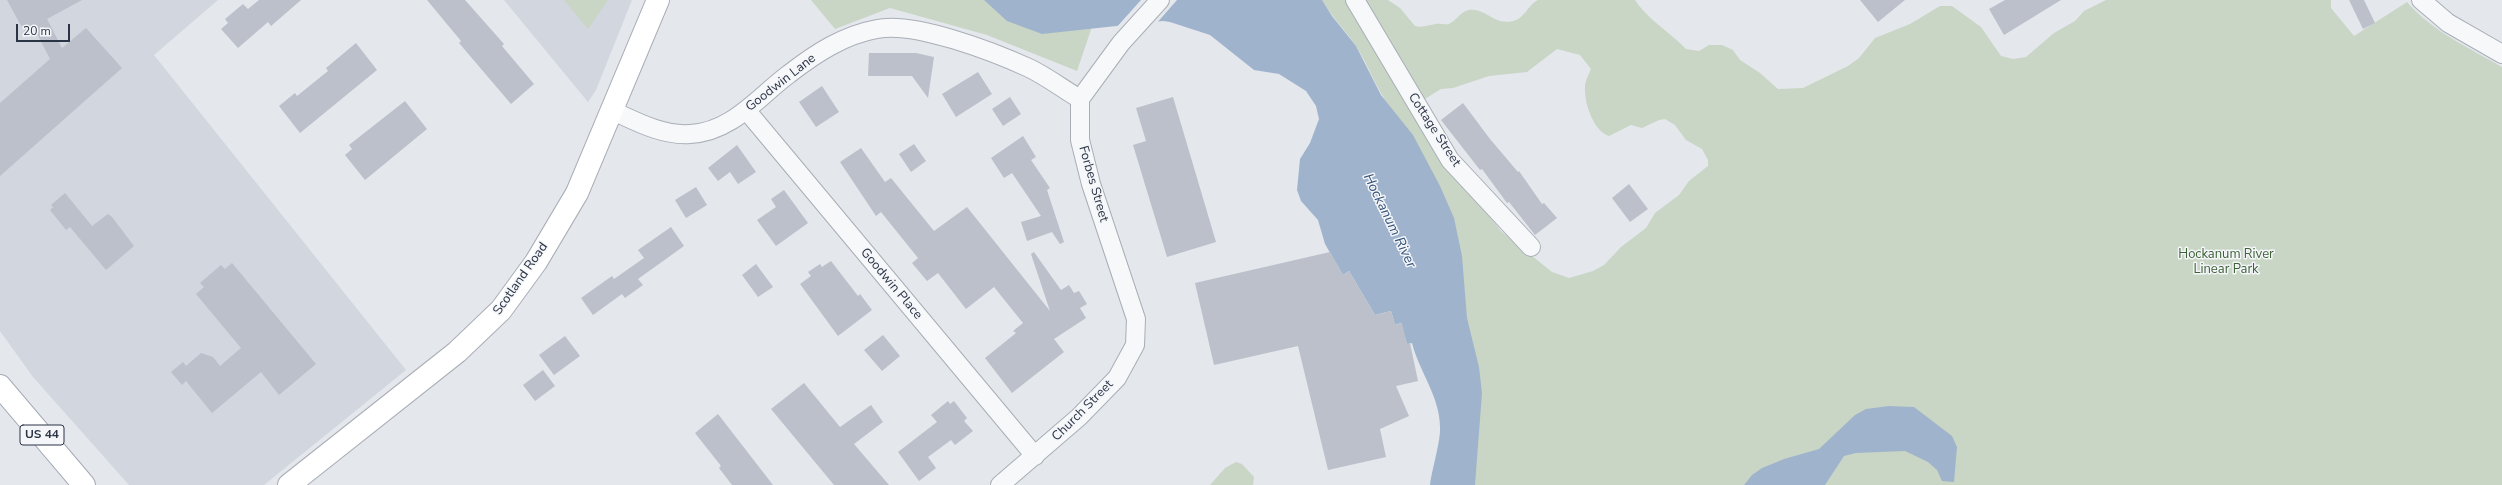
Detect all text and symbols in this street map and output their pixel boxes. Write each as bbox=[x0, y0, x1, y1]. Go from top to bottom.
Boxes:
scale bar bbox=[18, 16, 72, 42]
text: 20 m bbox=[23, 23, 51, 39]
street label: Goodwin Lane bbox=[743, 51, 819, 115]
street label: Cottage Street bbox=[1404, 90, 1464, 170]
street label: Forbes Street bbox=[1075, 144, 1111, 224]
water label: Hockanum River bbox=[1359, 171, 1419, 271]
street label: Scotland Road bbox=[490, 240, 552, 318]
street label: Goodwin Place bbox=[857, 245, 925, 323]
park label: Hockanum River Linear Park bbox=[2178, 247, 2274, 278]
street label: Church Street bbox=[1049, 377, 1117, 445]
road number: US 44 bbox=[20, 425, 64, 445]

